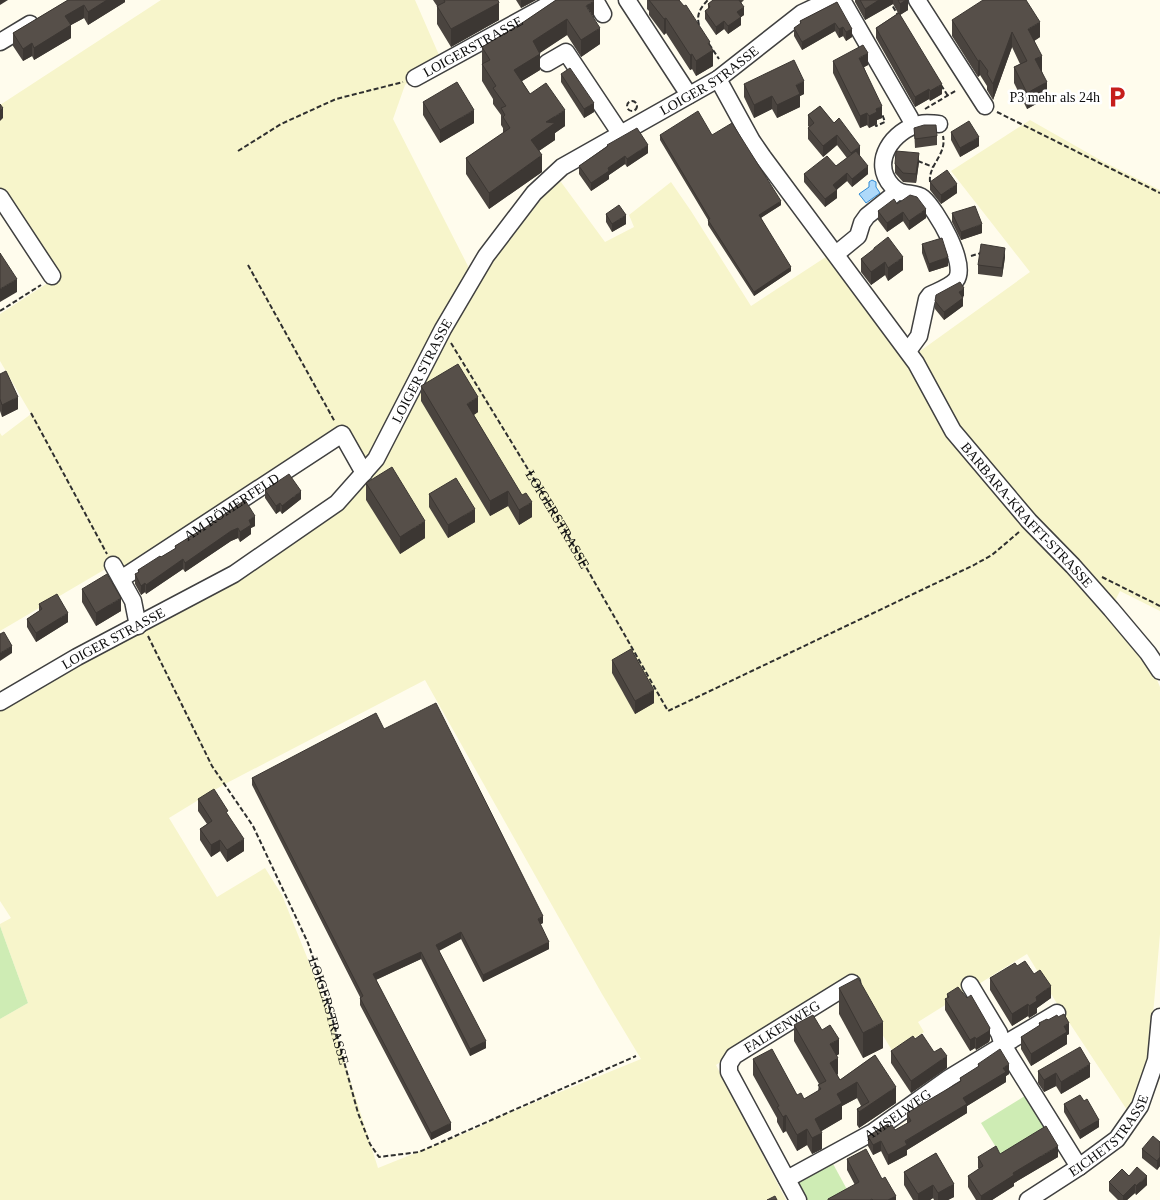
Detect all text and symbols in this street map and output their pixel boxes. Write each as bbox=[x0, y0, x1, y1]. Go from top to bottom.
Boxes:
street label: LOIGERSTRASSE bbox=[420, 13, 525, 80]
street label: LOIGER STRASSE bbox=[657, 43, 761, 118]
parking icon: P3 mehr als 24h bbox=[1104, 84, 1130, 110]
place label: P3 mehr als 24h bbox=[1009, 90, 1100, 105]
street label: LOIGER STRASSE bbox=[389, 316, 455, 425]
street label: BARBARA-KRAFFT-STRASSE bbox=[958, 439, 1096, 590]
street label: LOIGERSTRASSE bbox=[523, 467, 593, 571]
street label: AM RÖMERFELD bbox=[181, 470, 282, 543]
street label: LOIGER STRASSE bbox=[59, 604, 167, 672]
street label: LOIGERSTRASSE bbox=[306, 955, 352, 1066]
street label: FALKENWEG bbox=[741, 997, 822, 1055]
street label: AMSELWEG bbox=[861, 1086, 934, 1143]
street label: EICHETSTRASSE bbox=[1066, 1092, 1151, 1179]

